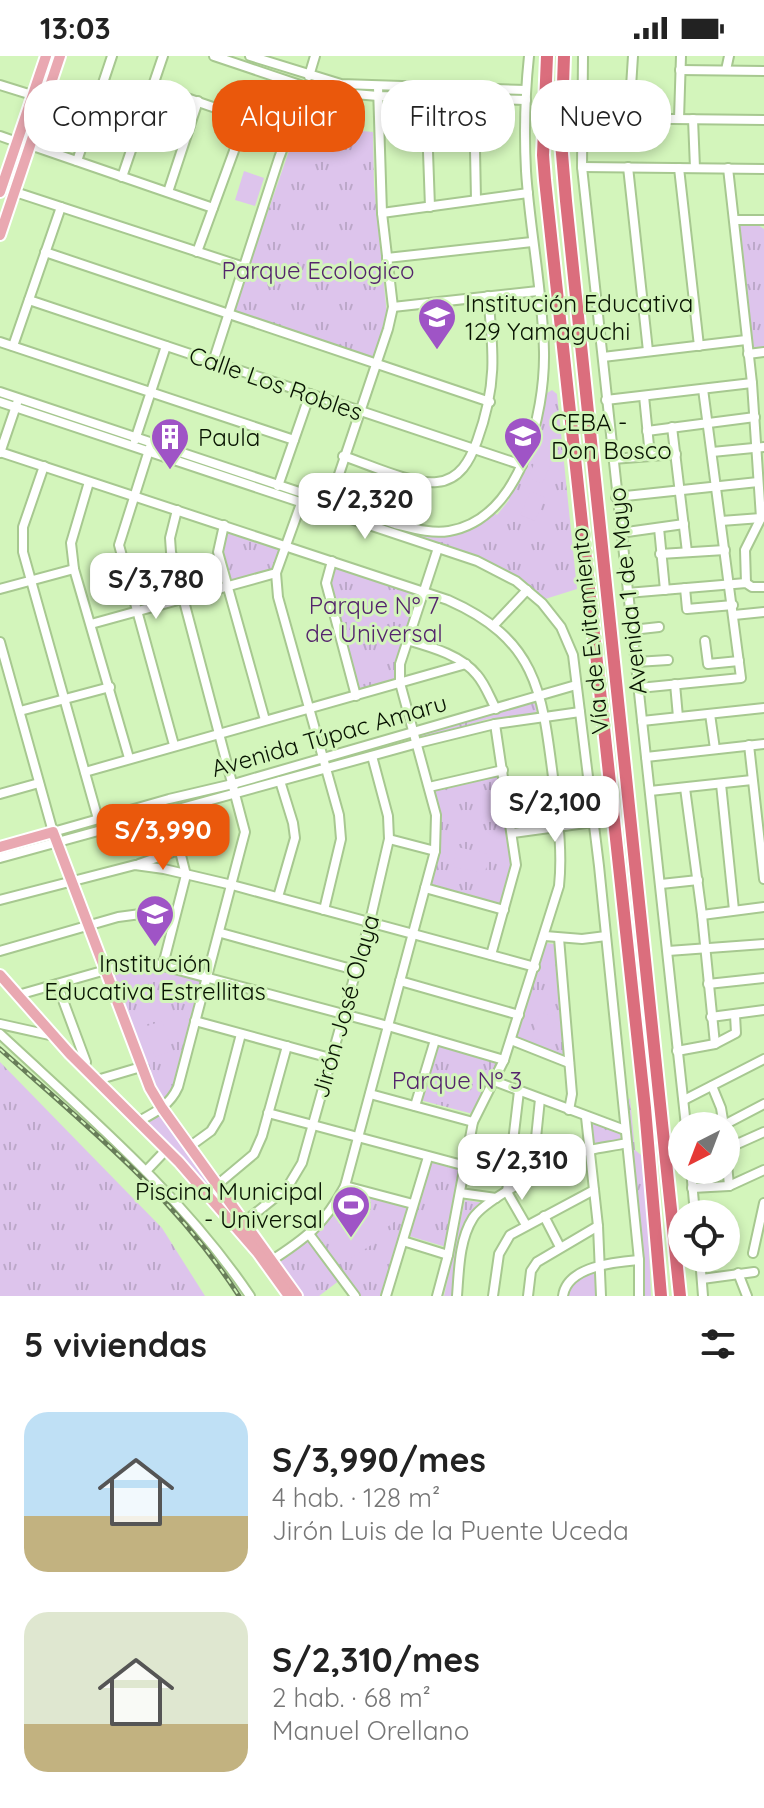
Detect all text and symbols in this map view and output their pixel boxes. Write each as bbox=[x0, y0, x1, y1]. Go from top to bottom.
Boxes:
text: 13:03 bbox=[40, 9, 111, 47]
chip: Comprar bbox=[24, 80, 196, 152]
chip: Alquilar bbox=[212, 80, 365, 152]
chip: Filtros bbox=[381, 80, 515, 152]
chip: Nuevo bbox=[531, 80, 671, 152]
park label: Parque Ecologico bbox=[221, 255, 415, 285]
place label: Institución Educativa 129 Yamaguchi bbox=[465, 288, 693, 346]
school or university icon: Institución Educativa 129 Yamaguchi bbox=[416, 296, 458, 351]
street label: Calle Los Robles bbox=[185, 339, 367, 427]
place label: CEBA - Don Bosco bbox=[551, 407, 672, 465]
school or university icon: CEBA - Don Bosco bbox=[502, 415, 544, 470]
building icon: Paula bbox=[149, 416, 191, 471]
place label: Paula bbox=[198, 422, 260, 452]
pin: S/2,320 bbox=[291, 473, 439, 541]
text: S/2,320 bbox=[317, 482, 413, 515]
street label: Avenida 1 de Mayo bbox=[601, 486, 653, 696]
street label: Vía de Evitamiento bbox=[563, 526, 615, 736]
pin: S/3,780 bbox=[82, 553, 230, 621]
text: S/3,780 bbox=[108, 562, 204, 595]
park label: Parque Nº 7 de Universal bbox=[305, 590, 443, 648]
street label: Avenida Túpac Amaru bbox=[208, 687, 450, 783]
pin: S/2,100 bbox=[481, 776, 629, 844]
text: S/2,100 bbox=[509, 785, 601, 818]
pin: S/3,990 bbox=[89, 804, 237, 872]
text: S/3,990 bbox=[115, 813, 211, 846]
school or university icon: Institución Educativa Estrellitas bbox=[134, 893, 176, 948]
street label: Jirón José Olaya bbox=[304, 911, 386, 1101]
place label: Institución Educativa Estrellitas bbox=[44, 948, 266, 1006]
park label: Parque Nº 3 bbox=[392, 1065, 522, 1095]
north arrow bbox=[668, 1112, 740, 1184]
map controls bbox=[668, 1112, 740, 1272]
pin: S/2,310 bbox=[448, 1134, 596, 1202]
text: S/2,310 bbox=[476, 1143, 568, 1176]
place label: Piscina Municipal - Universal bbox=[135, 1176, 323, 1234]
sports icon: Piscina Municipal - Universal bbox=[330, 1184, 372, 1239]
button: locate bbox=[668, 1200, 740, 1272]
icon: filters bbox=[696, 1322, 740, 1366]
text: 5 viviendas bbox=[24, 1323, 207, 1366]
text: S/3,990/mes bbox=[272, 1438, 486, 1481]
icon: home bbox=[88, 1444, 184, 1540]
text: 4 hab. · 128 m² bbox=[272, 1481, 440, 1514]
text: Jirón Luis de la Puente Uceda bbox=[272, 1514, 629, 1547]
text: S/2,310/mes bbox=[272, 1638, 480, 1681]
icon: home bbox=[88, 1644, 184, 1740]
text: 2 hab. · 68 m² bbox=[272, 1681, 431, 1714]
text: Manuel Orellano bbox=[272, 1714, 469, 1747]

